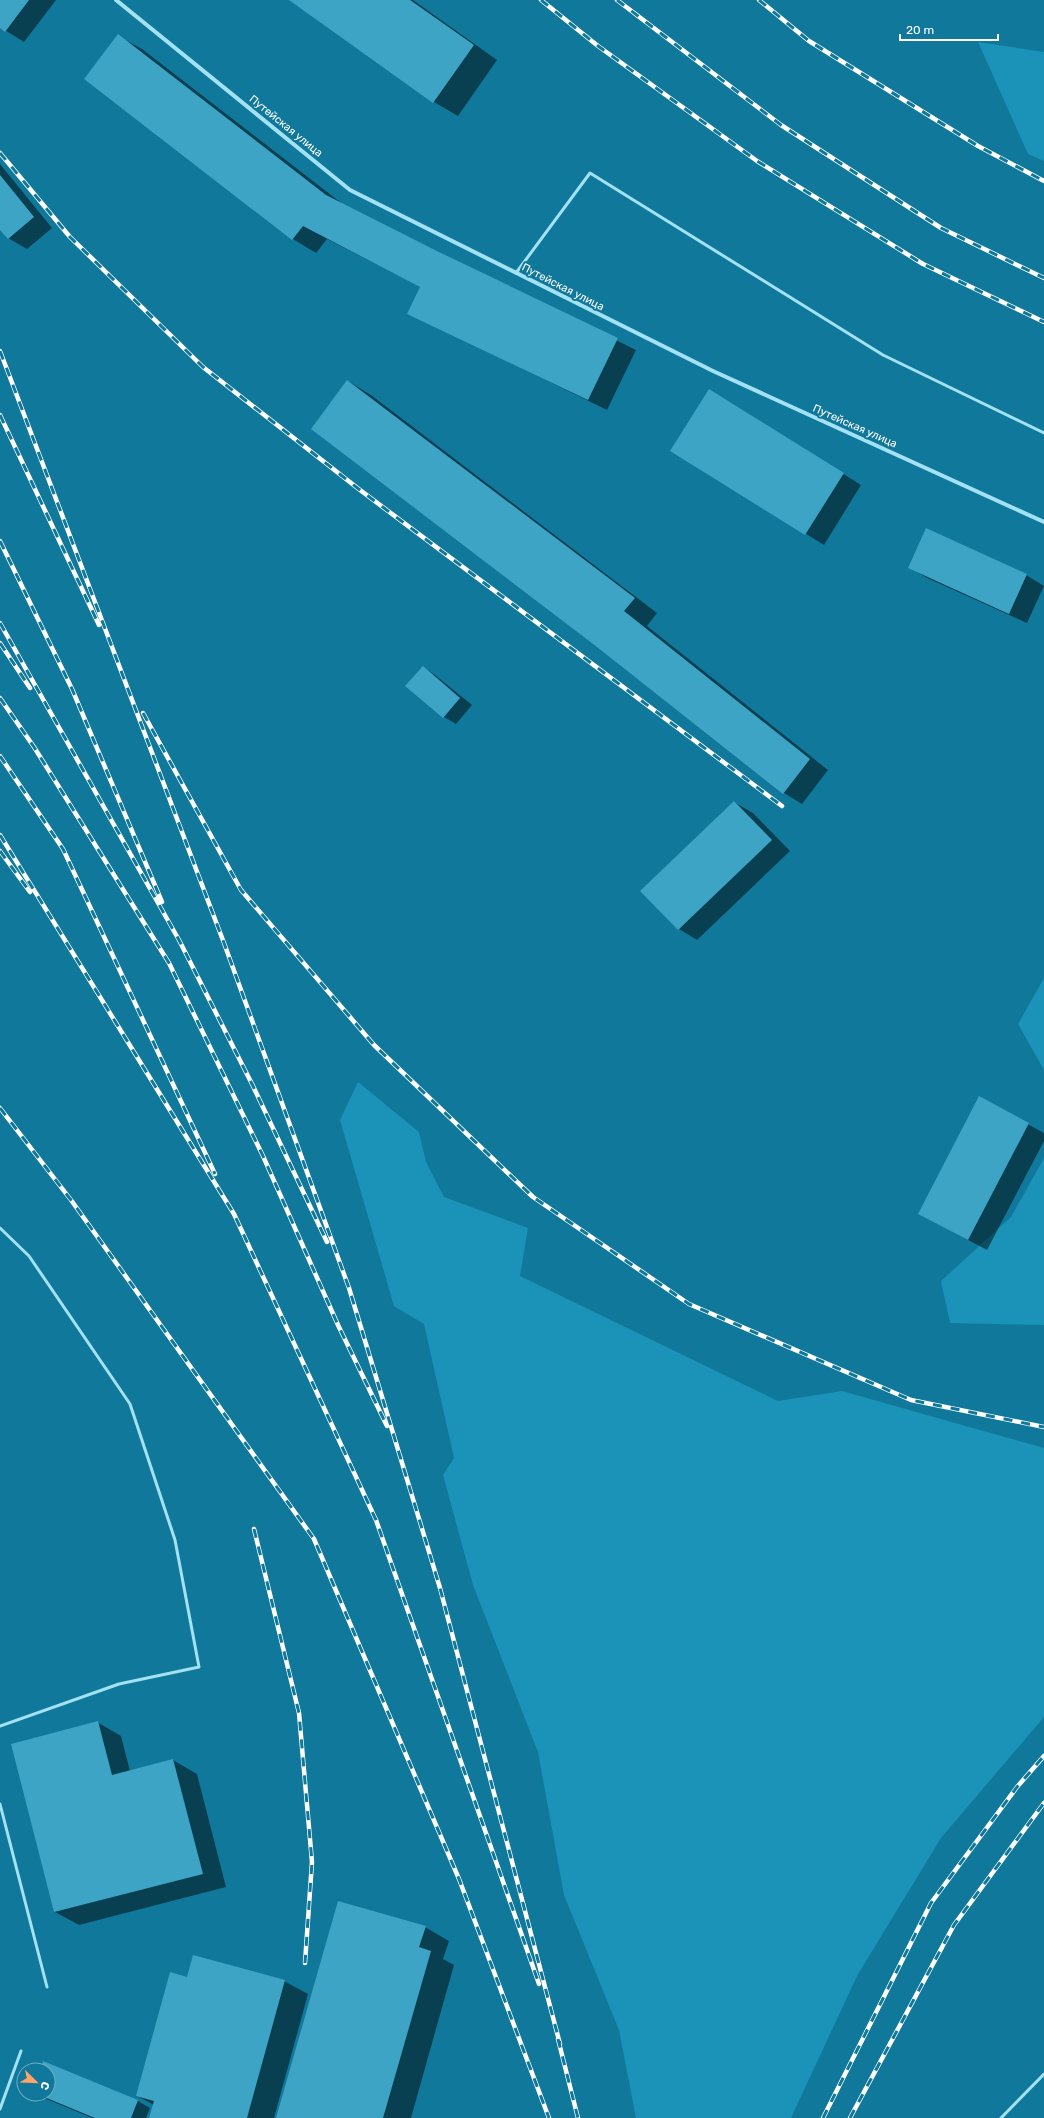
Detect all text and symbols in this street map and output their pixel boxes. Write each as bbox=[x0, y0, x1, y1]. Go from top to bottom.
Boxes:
scale bar bbox=[900, 16, 998, 42]
text: 20 m bbox=[906, 23, 934, 37]
street label: Путейская улица bbox=[247, 92, 325, 160]
street label: Путейская улица bbox=[520, 261, 606, 313]
street label: Путейская улица bbox=[811, 402, 899, 450]
north arrow bbox=[16, 2062, 56, 2102]
text: С bbox=[37, 2080, 52, 2092]

